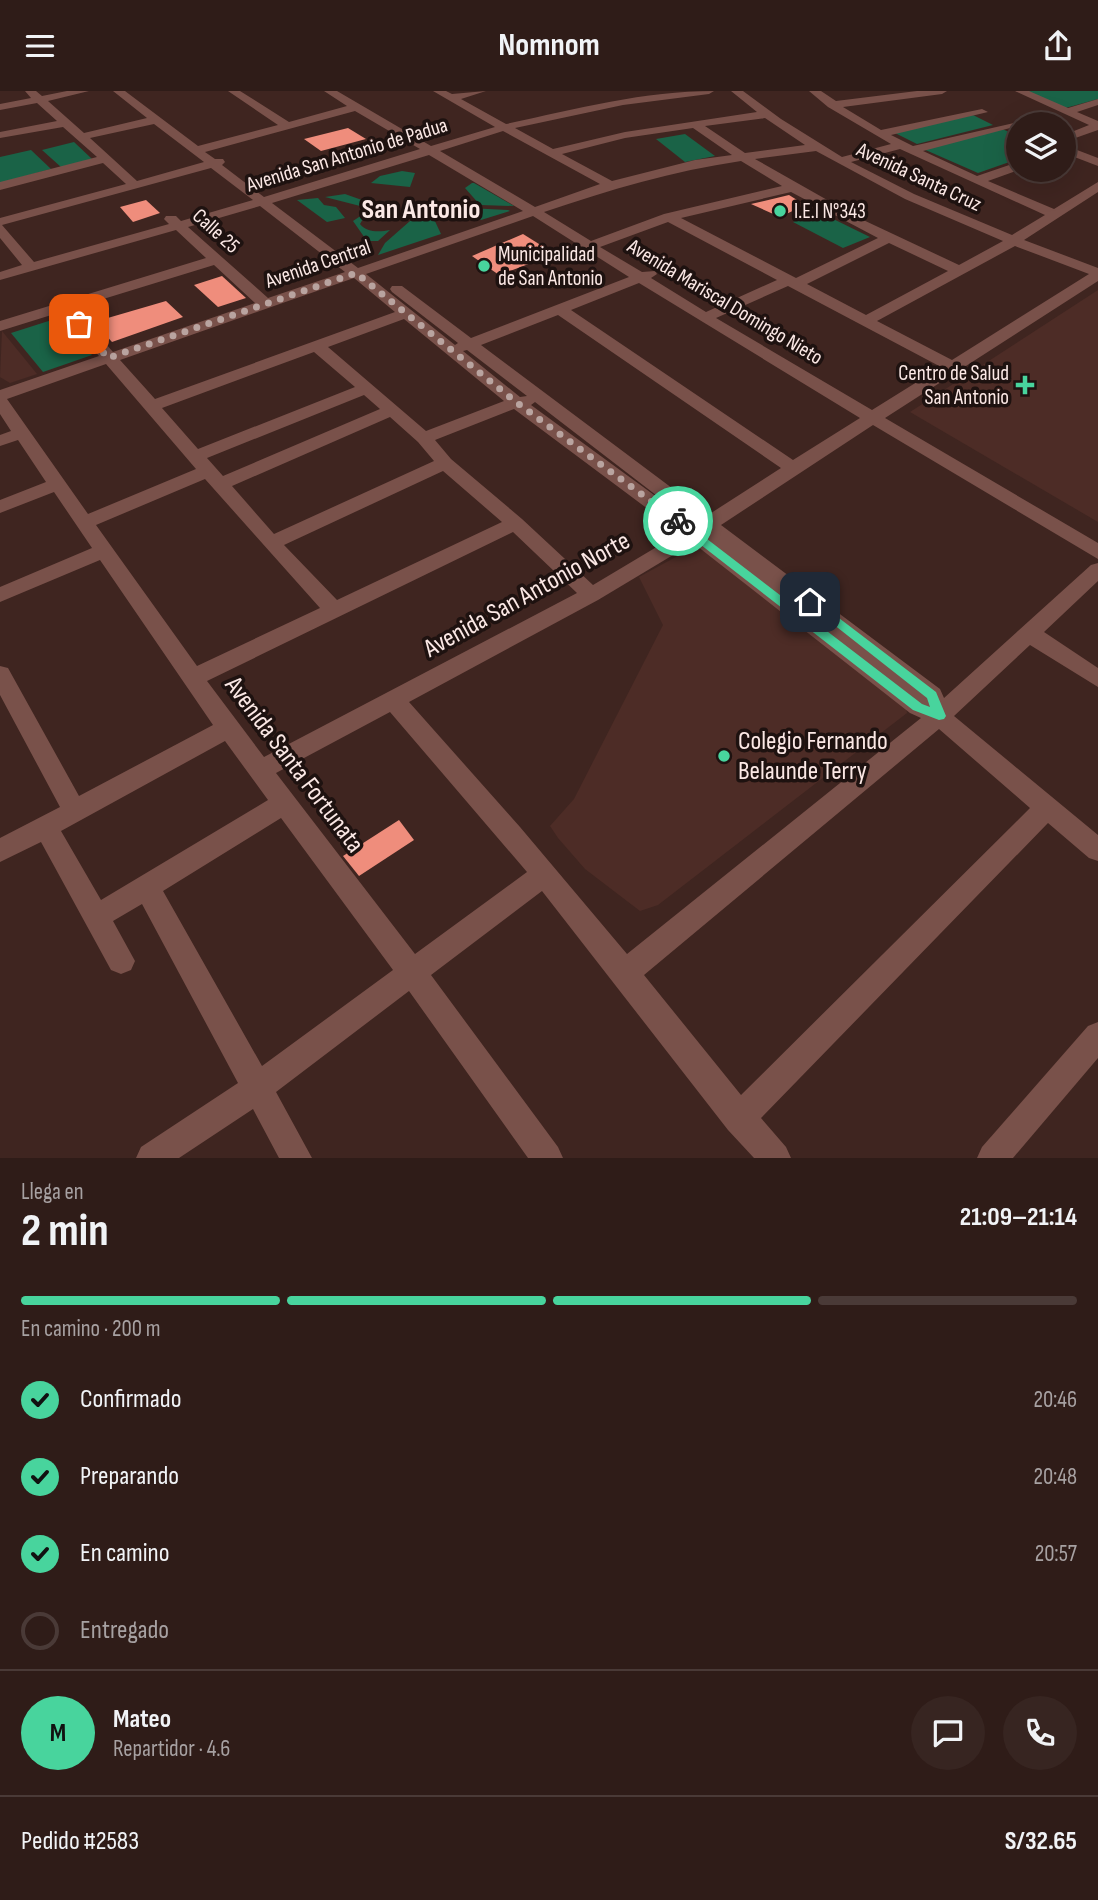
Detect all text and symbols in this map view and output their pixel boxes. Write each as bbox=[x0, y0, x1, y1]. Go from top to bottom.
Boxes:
text: Nomnom bbox=[498, 26, 600, 65]
icon: menu bbox=[21, 27, 59, 65]
icon: share bbox=[1039, 27, 1077, 65]
map controls bbox=[1006, 112, 1076, 182]
button: layers bbox=[1006, 112, 1076, 182]
street label: Avenida San Antonio de Padua bbox=[243, 113, 451, 198]
street label: Avenida Santa Cruz bbox=[852, 137, 986, 217]
district label: San Antonio bbox=[362, 193, 480, 226]
place label: I.E.I N°343 bbox=[794, 199, 866, 224]
street label: Calle 25 bbox=[187, 203, 245, 259]
marker: I.E.I N°343 bbox=[772, 203, 788, 219]
street label: Avenida Mariscal Domingo Nieto bbox=[622, 233, 827, 370]
street label: Avenida Central bbox=[261, 234, 374, 294]
place label: Municipalidad de San Antonio bbox=[498, 242, 603, 291]
marker: Municipalidad de San Antonio bbox=[476, 258, 492, 274]
pin bbox=[49, 294, 109, 354]
icon: bag bbox=[60, 305, 98, 343]
place label: Centro de Salud San Antonio bbox=[898, 361, 1009, 410]
marker: Centro de Salud San Antonio bbox=[1015, 375, 1035, 395]
courier bbox=[643, 486, 713, 556]
icon: bike bbox=[659, 502, 697, 540]
street label: Avenida San Antonio Norte bbox=[418, 525, 635, 665]
pin bbox=[780, 572, 840, 632]
icon: home bbox=[791, 583, 829, 621]
street label: Avenida Santa Fortunata bbox=[217, 670, 370, 859]
place label: Colegio Fernando Belaunde Terry bbox=[738, 726, 888, 787]
marker: Colegio Fernando Belaunde Terry bbox=[716, 748, 732, 764]
text: Llega en bbox=[21, 1178, 84, 1206]
text: 21:09–21:14 bbox=[960, 1202, 1077, 1233]
text: 2 min bbox=[21, 1204, 109, 1259]
text: En camino · 200 m bbox=[21, 1315, 160, 1343]
icon: check bbox=[21, 1381, 59, 1419]
text: Confirmado bbox=[80, 1384, 181, 1415]
text: 20:46 bbox=[1034, 1386, 1077, 1414]
icon: check bbox=[21, 1458, 59, 1496]
text: Preparando bbox=[80, 1461, 179, 1492]
text: 20:48 bbox=[1033, 1463, 1077, 1491]
icon: check bbox=[21, 1535, 59, 1573]
text: En camino bbox=[80, 1538, 170, 1569]
text: 20:57 bbox=[1035, 1540, 1077, 1568]
text: Entregado bbox=[80, 1615, 169, 1646]
button: chat bbox=[911, 1696, 985, 1770]
button: phone bbox=[1003, 1696, 1077, 1770]
text: Mateo bbox=[113, 1704, 171, 1735]
text: M bbox=[50, 1718, 66, 1749]
text: Repartidor · 4.6 bbox=[113, 1735, 230, 1763]
text: Pedido #2583 bbox=[21, 1826, 139, 1857]
text: S/32.65 bbox=[1005, 1826, 1077, 1857]

